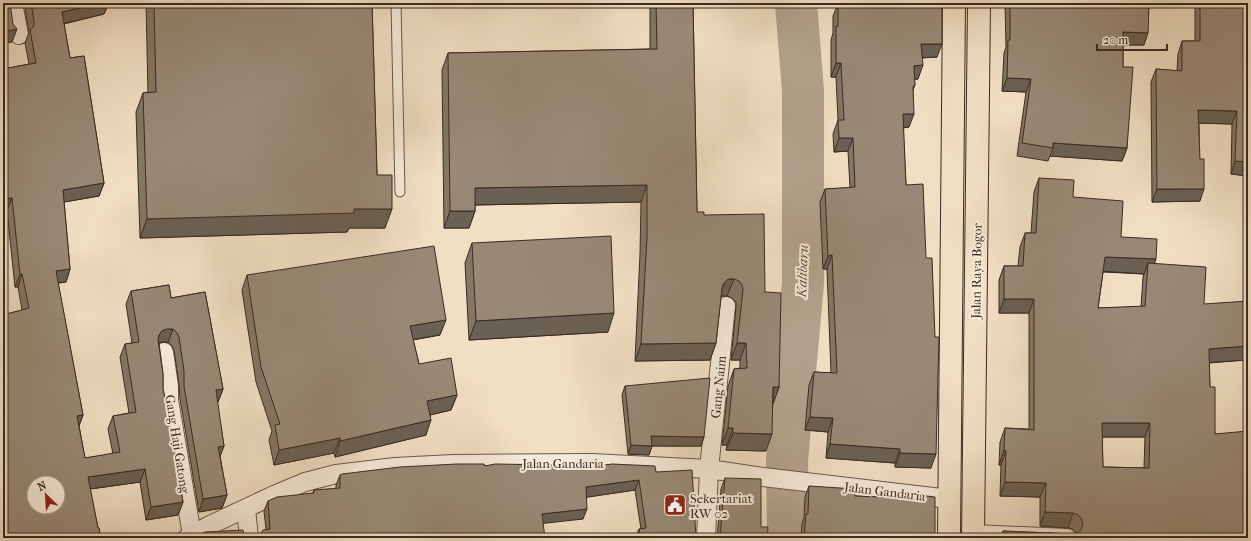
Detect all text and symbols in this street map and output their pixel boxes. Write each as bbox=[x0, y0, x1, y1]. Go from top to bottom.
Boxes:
scale bar bbox=[1097, 26, 1167, 52]
text: 20 m bbox=[1103, 33, 1128, 47]
street label: Jalan Raya Bogor bbox=[968, 223, 985, 320]
water label: Kalibaru bbox=[793, 244, 812, 299]
street label: Gang Naim bbox=[708, 355, 729, 419]
street label: Gang Haji Gatong bbox=[162, 394, 193, 495]
street label: Jalan Gandaria bbox=[521, 456, 605, 471]
north arrow bbox=[26, 475, 66, 515]
text: N bbox=[35, 478, 49, 494]
street label: Jalan Gandaria bbox=[842, 479, 927, 504]
place label: Sekertariat RW 02 bbox=[690, 491, 753, 521]
public building icon: Sekertariat RW 02 bbox=[662, 492, 688, 518]

